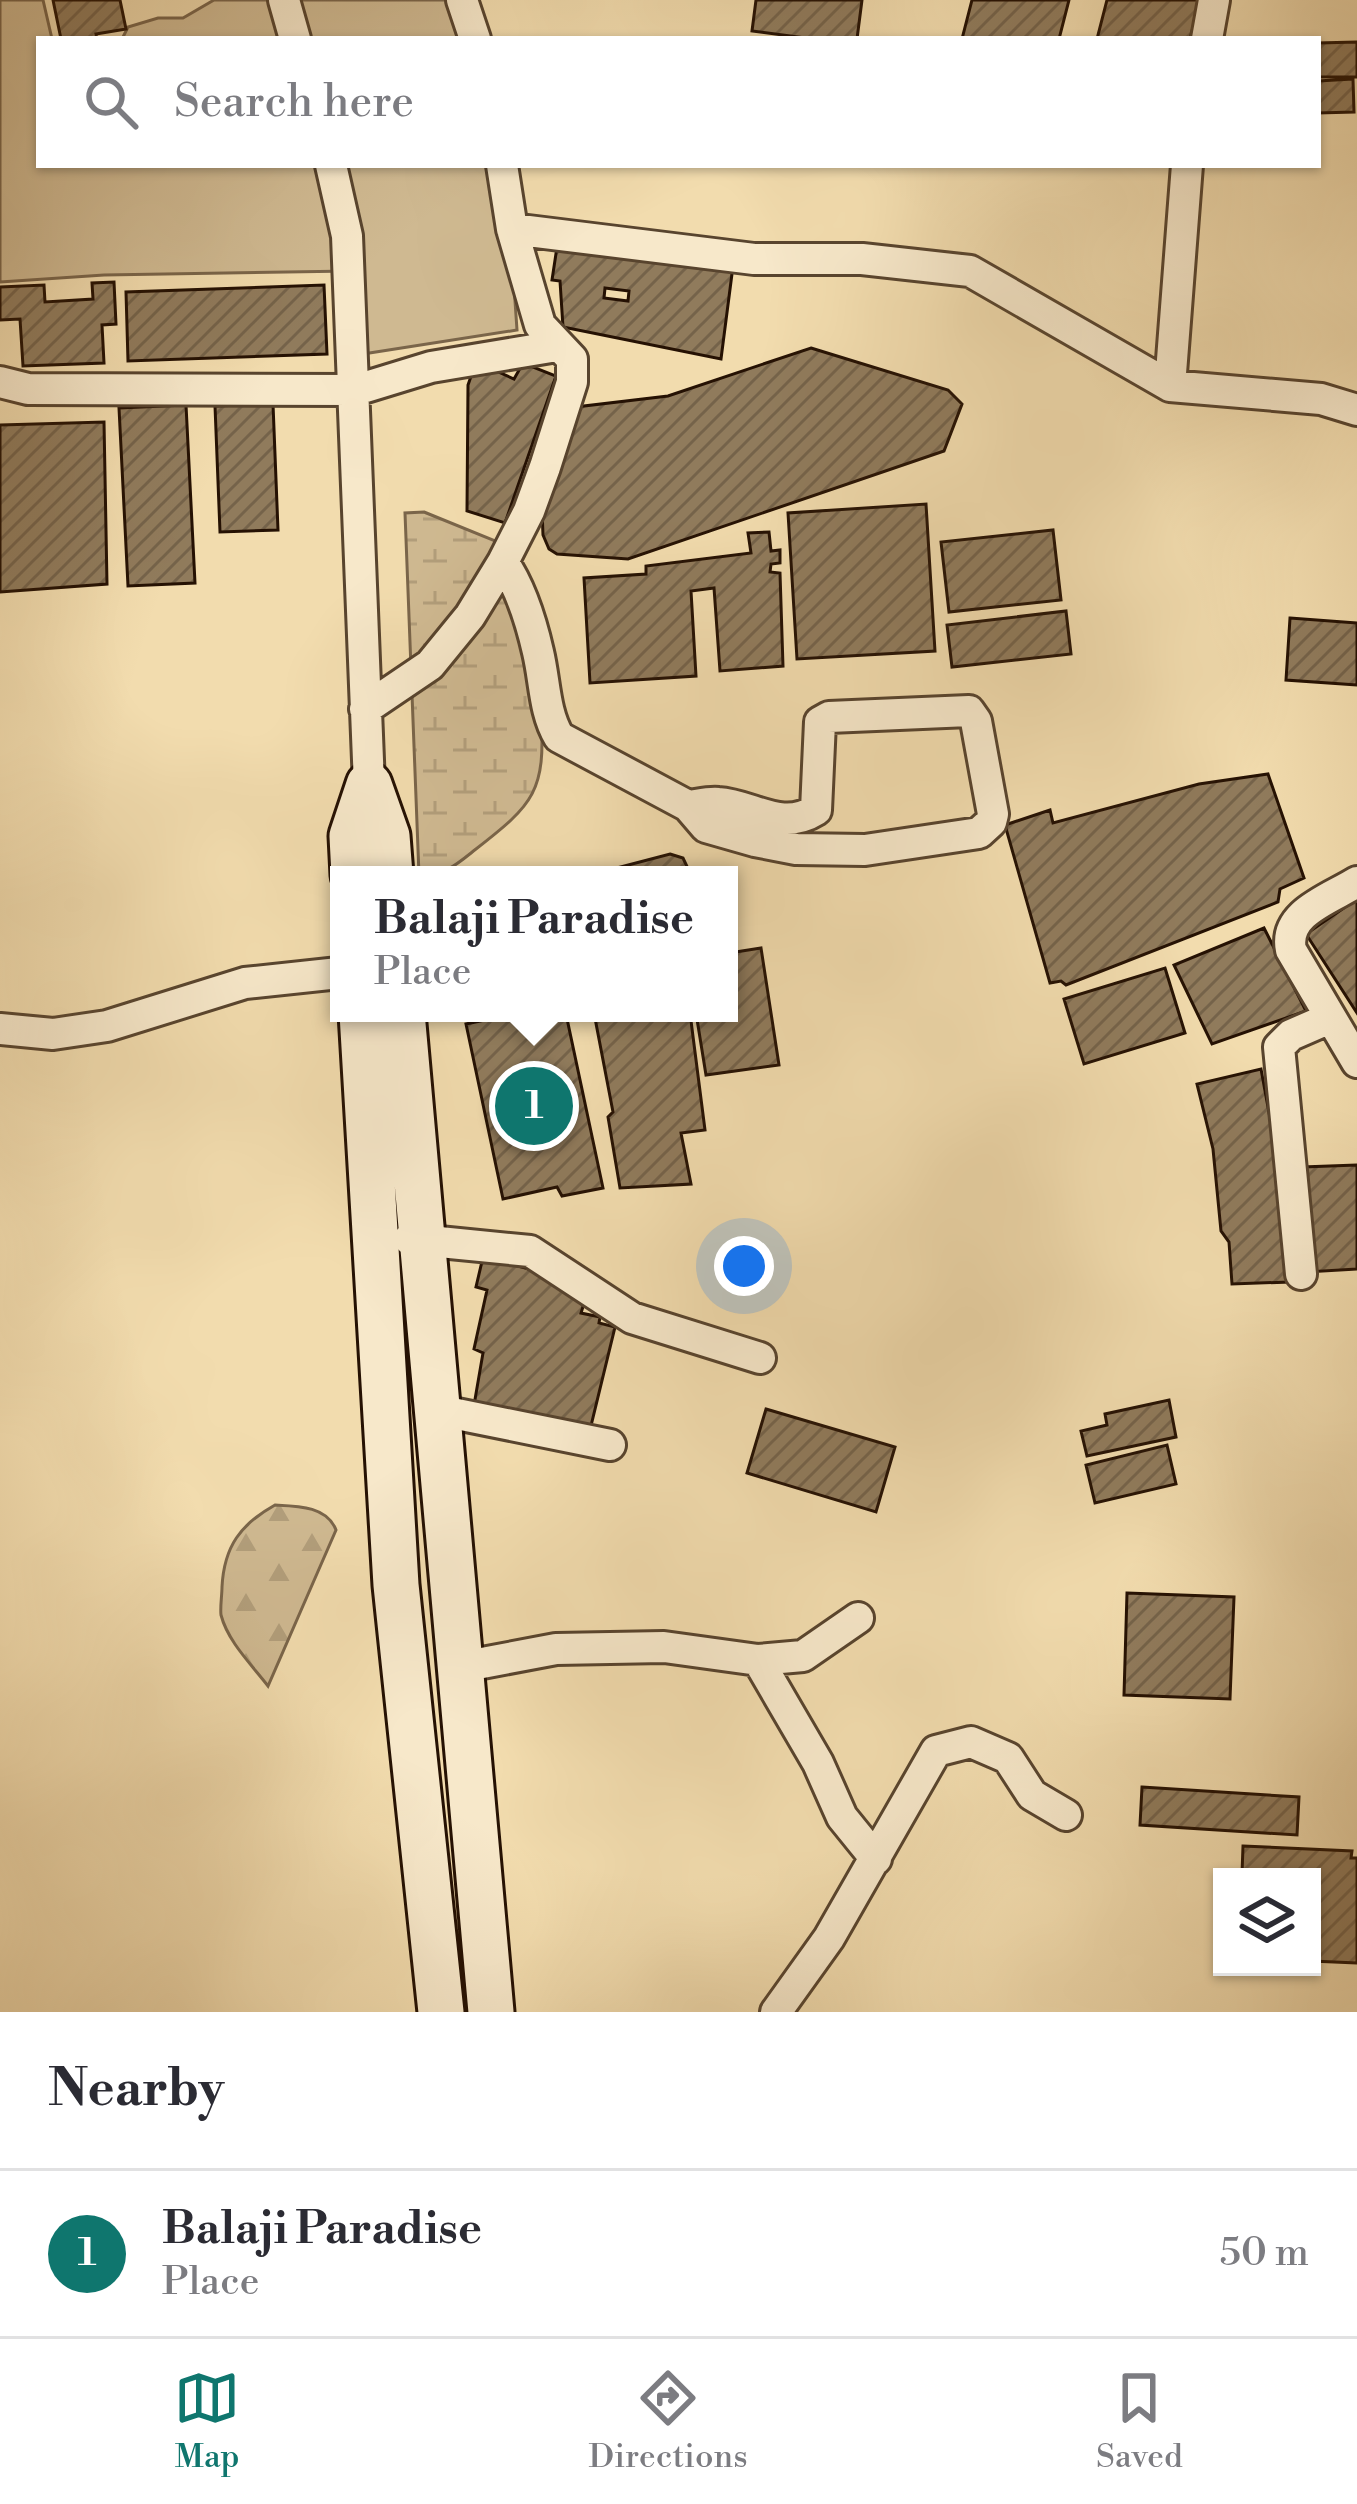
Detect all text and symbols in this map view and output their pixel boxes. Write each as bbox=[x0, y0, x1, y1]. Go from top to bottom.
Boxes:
search box bbox=[36, 36, 1321, 168]
icon: search bbox=[78, 69, 144, 135]
text: Search here bbox=[174, 74, 414, 131]
popup bbox=[330, 866, 738, 1022]
text: Balaji Paradise bbox=[374, 891, 694, 948]
text: Place bbox=[374, 948, 471, 997]
pin: 1 bbox=[495, 1061, 573, 1151]
your location bbox=[714, 1236, 774, 1296]
map controls bbox=[1213, 1868, 1321, 1976]
button: layers bbox=[1213, 1868, 1321, 1976]
text: Nearby bbox=[48, 2058, 224, 2122]
text: Balaji Paradise bbox=[162, 2201, 482, 2258]
text: 1 bbox=[78, 2229, 96, 2278]
text: 50 m bbox=[1219, 2229, 1309, 2278]
text: Place bbox=[162, 2258, 259, 2307]
tab: Map bbox=[174, 2365, 240, 2478]
tab: Directions bbox=[589, 2365, 748, 2478]
tab: Saved bbox=[1096, 2365, 1183, 2478]

